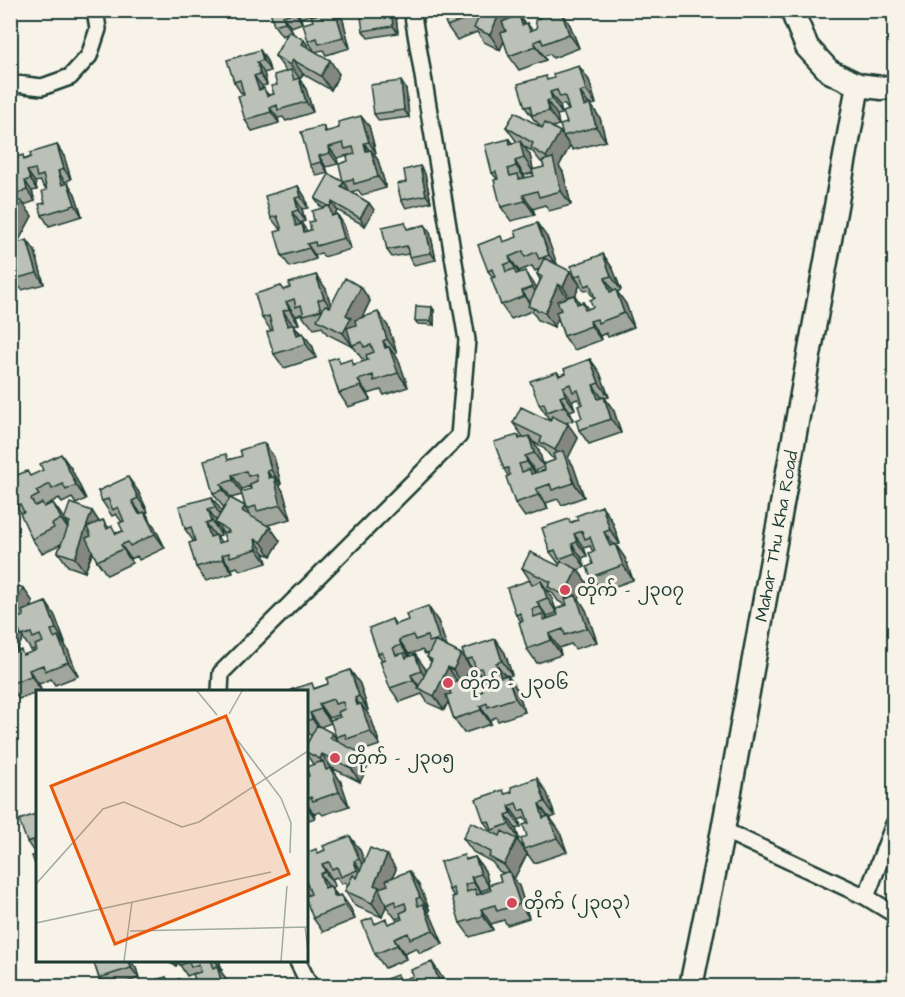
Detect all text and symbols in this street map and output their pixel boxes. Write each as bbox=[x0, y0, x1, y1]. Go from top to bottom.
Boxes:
street label: Mahar Thu Kha Road bbox=[749, 448, 804, 624]
place label: တိုက် - ၂၃၀၇ bbox=[577, 576, 684, 605]
marker: တိုက် - ၂၃၀၇ bbox=[558, 583, 572, 597]
place label: တိုက် - ၂၃၀၆ bbox=[460, 669, 568, 698]
marker: တိုက် - ၂၃၀၆ bbox=[441, 676, 455, 690]
inset map bbox=[36, 690, 308, 961]
place label: တိုက် - ၂၃၀၅ bbox=[347, 744, 455, 773]
marker: တိုက် - ၂၃၀၅ bbox=[328, 751, 342, 765]
place label: တိုက် (၂၃၀၃) bbox=[524, 889, 630, 918]
marker: တိုက် (၂၃၀၃) bbox=[505, 896, 519, 910]

